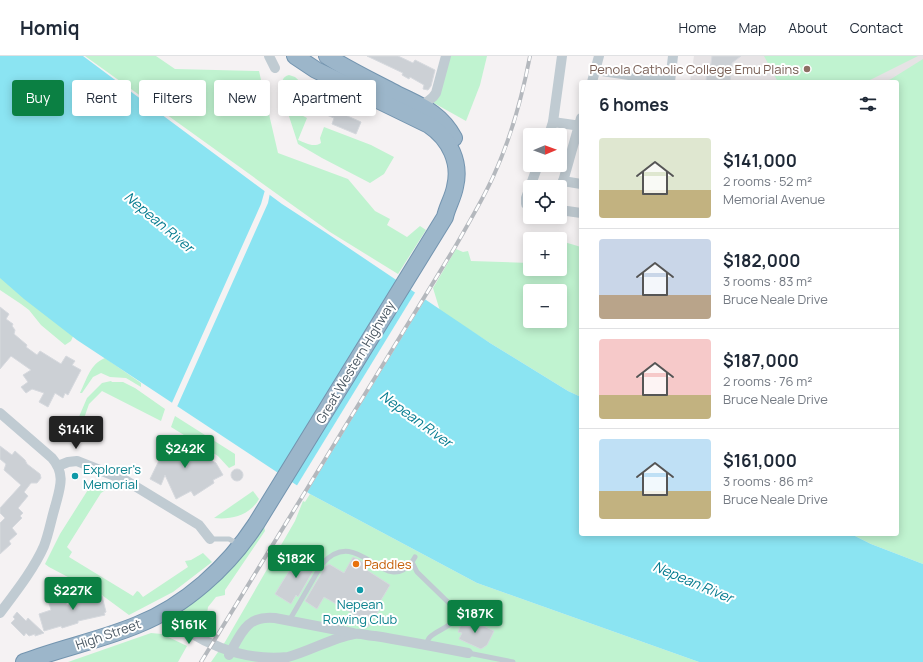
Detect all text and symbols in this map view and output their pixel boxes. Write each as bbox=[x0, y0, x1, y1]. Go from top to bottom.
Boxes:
text: Homiq bbox=[20, 15, 80, 41]
text: Home bbox=[679, 18, 716, 37]
text: Map bbox=[738, 18, 766, 37]
text: About bbox=[788, 18, 828, 37]
text: Contact bbox=[850, 18, 903, 37]
place label: Penola Catholic College Emu Plains bbox=[590, 60, 799, 78]
marker: Penola Catholic College Emu Plains bbox=[802, 64, 812, 74]
chip: Buy bbox=[12, 80, 64, 116]
chip: Rent bbox=[72, 80, 131, 116]
chip: Filters bbox=[139, 80, 206, 116]
chip: New bbox=[214, 80, 270, 116]
chip: Apartment bbox=[278, 80, 376, 116]
text: 6 homes bbox=[599, 93, 669, 116]
icon: filters bbox=[857, 93, 879, 115]
north arrow bbox=[523, 128, 567, 172]
map controls bbox=[523, 128, 567, 328]
text: $141,000 bbox=[723, 149, 797, 172]
icon: home bbox=[631, 154, 679, 202]
text: 2 rooms · 52 m² bbox=[723, 172, 812, 190]
button: locate bbox=[523, 180, 567, 224]
water label: Nepean River bbox=[121, 187, 199, 257]
text: Memorial Avenue bbox=[723, 190, 825, 208]
button: + bbox=[523, 232, 567, 276]
text: $182,000 bbox=[723, 249, 800, 272]
icon: home bbox=[631, 255, 679, 303]
text: 3 rooms · 83 m² bbox=[723, 272, 812, 290]
button: − bbox=[523, 284, 567, 328]
text: Bruce Neale Drive bbox=[723, 290, 828, 308]
street label: Great Western Highway bbox=[311, 297, 399, 427]
text: $187,000 bbox=[723, 349, 799, 372]
icon: home bbox=[631, 355, 679, 403]
text: 2 rooms · 76 m² bbox=[723, 372, 812, 390]
water label: Nepean River bbox=[376, 386, 458, 452]
text: Bruce Neale Drive bbox=[723, 390, 828, 408]
pin: $141K bbox=[48, 416, 104, 450]
text: $141K bbox=[58, 420, 94, 438]
pin: $242K bbox=[157, 435, 213, 469]
text: $242K bbox=[165, 439, 205, 457]
text: $161,000 bbox=[723, 449, 797, 472]
icon: home bbox=[631, 455, 679, 503]
place label: Explorer's Memorial bbox=[83, 460, 141, 493]
marker: Explorer's Memorial bbox=[70, 471, 80, 481]
text: 3 rooms · 86 m² bbox=[723, 472, 813, 490]
text: Bruce Neale Drive bbox=[723, 490, 828, 508]
pin: $182K bbox=[268, 545, 324, 579]
text: $182K bbox=[277, 549, 315, 567]
place label: Paddles bbox=[364, 555, 412, 573]
water label: Nepean River bbox=[650, 556, 738, 608]
marker: Paddles bbox=[351, 559, 361, 569]
pin: $227K bbox=[45, 577, 101, 611]
text: $227K bbox=[54, 581, 93, 599]
marker: Nepean Rowing Club bbox=[355, 585, 365, 595]
place label: Nepean Rowing Club bbox=[323, 595, 398, 628]
pin: $187K bbox=[447, 600, 503, 634]
text: $187K bbox=[456, 604, 494, 622]
pin: $161K bbox=[161, 611, 217, 645]
street label: High Street bbox=[73, 614, 143, 654]
text: $161K bbox=[171, 615, 207, 633]

